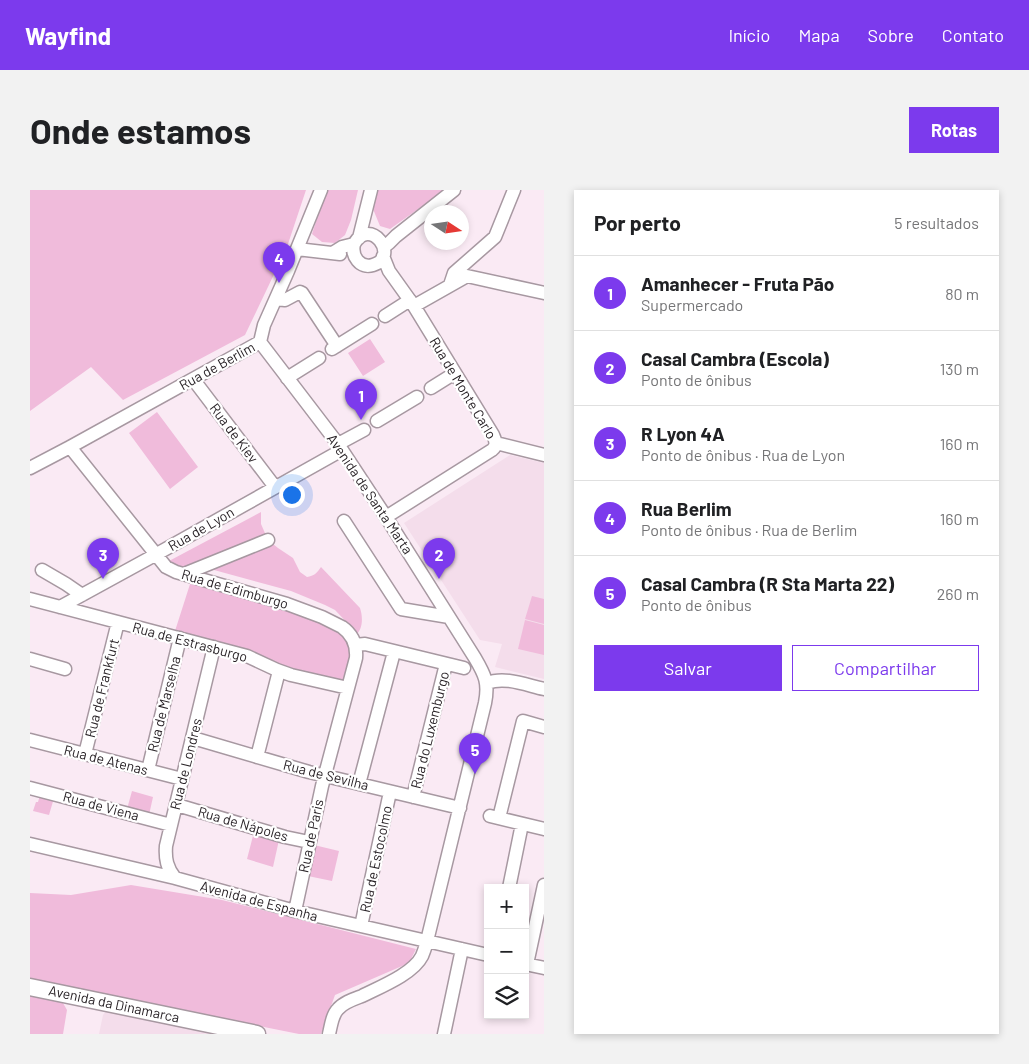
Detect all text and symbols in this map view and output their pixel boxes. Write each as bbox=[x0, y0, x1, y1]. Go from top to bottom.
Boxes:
text: Wayfind bbox=[25, 21, 111, 50]
text: Início bbox=[728, 24, 770, 46]
text: Mapa bbox=[798, 24, 840, 46]
text: Sobre bbox=[868, 24, 914, 46]
text: Contato bbox=[942, 24, 1004, 46]
button: Rotas bbox=[909, 107, 999, 153]
text: Onde estamos bbox=[30, 109, 251, 151]
north arrow bbox=[424, 205, 469, 250]
text: Por perto bbox=[594, 210, 681, 235]
text: 5 resultados bbox=[894, 213, 979, 232]
pin: 4 bbox=[263, 242, 295, 283]
text: Amanhecer - Fruta Pão bbox=[641, 272, 834, 295]
text: 1 bbox=[607, 284, 613, 303]
text: 80 m bbox=[945, 284, 979, 303]
text: Supermercado bbox=[641, 295, 743, 314]
street label: Rua de Monte Carlo bbox=[426, 334, 501, 442]
street label: Rua de Berlim bbox=[176, 338, 257, 393]
text: Casal Cambra (Escola) bbox=[641, 347, 829, 370]
text: 2 bbox=[606, 359, 614, 378]
text: 130 m bbox=[940, 359, 979, 378]
text: Ponto de ônibus bbox=[641, 370, 752, 389]
pin: 1 bbox=[345, 379, 377, 420]
street label: Rua de Kiev bbox=[207, 400, 262, 466]
text: R Lyon 4A bbox=[641, 422, 725, 445]
street label: Avenida de Santa Marta bbox=[324, 430, 417, 557]
text: 3 bbox=[606, 434, 614, 453]
text: 160 m bbox=[940, 434, 979, 453]
text: Ponto de ônibus · Rua de Lyon bbox=[641, 445, 845, 464]
your location bbox=[279, 482, 305, 508]
text: Rua Berlim bbox=[641, 497, 732, 520]
street label: Rua de Lyon bbox=[165, 503, 237, 554]
text: 4 bbox=[605, 509, 615, 528]
text: 160 m bbox=[940, 509, 979, 528]
text: Ponto de ônibus · Rua de Berlim bbox=[641, 520, 857, 539]
pin: 3 bbox=[87, 538, 119, 579]
pin: 2 bbox=[423, 538, 455, 579]
street label: Rua de Edimburgo bbox=[180, 565, 291, 612]
text: Casal Cambra (R Sta Marta 22) bbox=[641, 572, 894, 595]
text: 5 bbox=[606, 584, 614, 603]
text: 260 m bbox=[937, 584, 979, 603]
text: Ponto de ônibus bbox=[641, 595, 752, 614]
street label: Rua de Estrasburgo bbox=[131, 618, 250, 665]
street label: Rua de Frankfurt bbox=[81, 637, 122, 739]
button: Salvar bbox=[594, 645, 782, 691]
button: Compartilhar bbox=[792, 645, 979, 691]
street label: Rua de Marselha bbox=[143, 654, 184, 754]
street label: Rua do Luxemburgo bbox=[407, 670, 452, 790]
street label: Rua de Londres bbox=[166, 716, 205, 811]
pin: 5 bbox=[459, 733, 491, 774]
street label: Rua de Atenas bbox=[62, 741, 150, 778]
street label: Rua de Sevilha bbox=[282, 756, 371, 793]
street label: Rua de Viena bbox=[61, 787, 141, 824]
street label: Rua de Paris bbox=[294, 797, 327, 874]
street label: Rua de Nápoles bbox=[196, 803, 290, 845]
street label: Rua de Estocolmo bbox=[356, 804, 395, 914]
street label: Avenida de Espanha bbox=[199, 877, 320, 924]
map controls bbox=[484, 884, 529, 1019]
button: + bbox=[484, 884, 529, 929]
button: − bbox=[484, 929, 529, 974]
button: layers bbox=[484, 974, 529, 1019]
street label: Avenida da Dinamarca bbox=[47, 981, 181, 1026]

